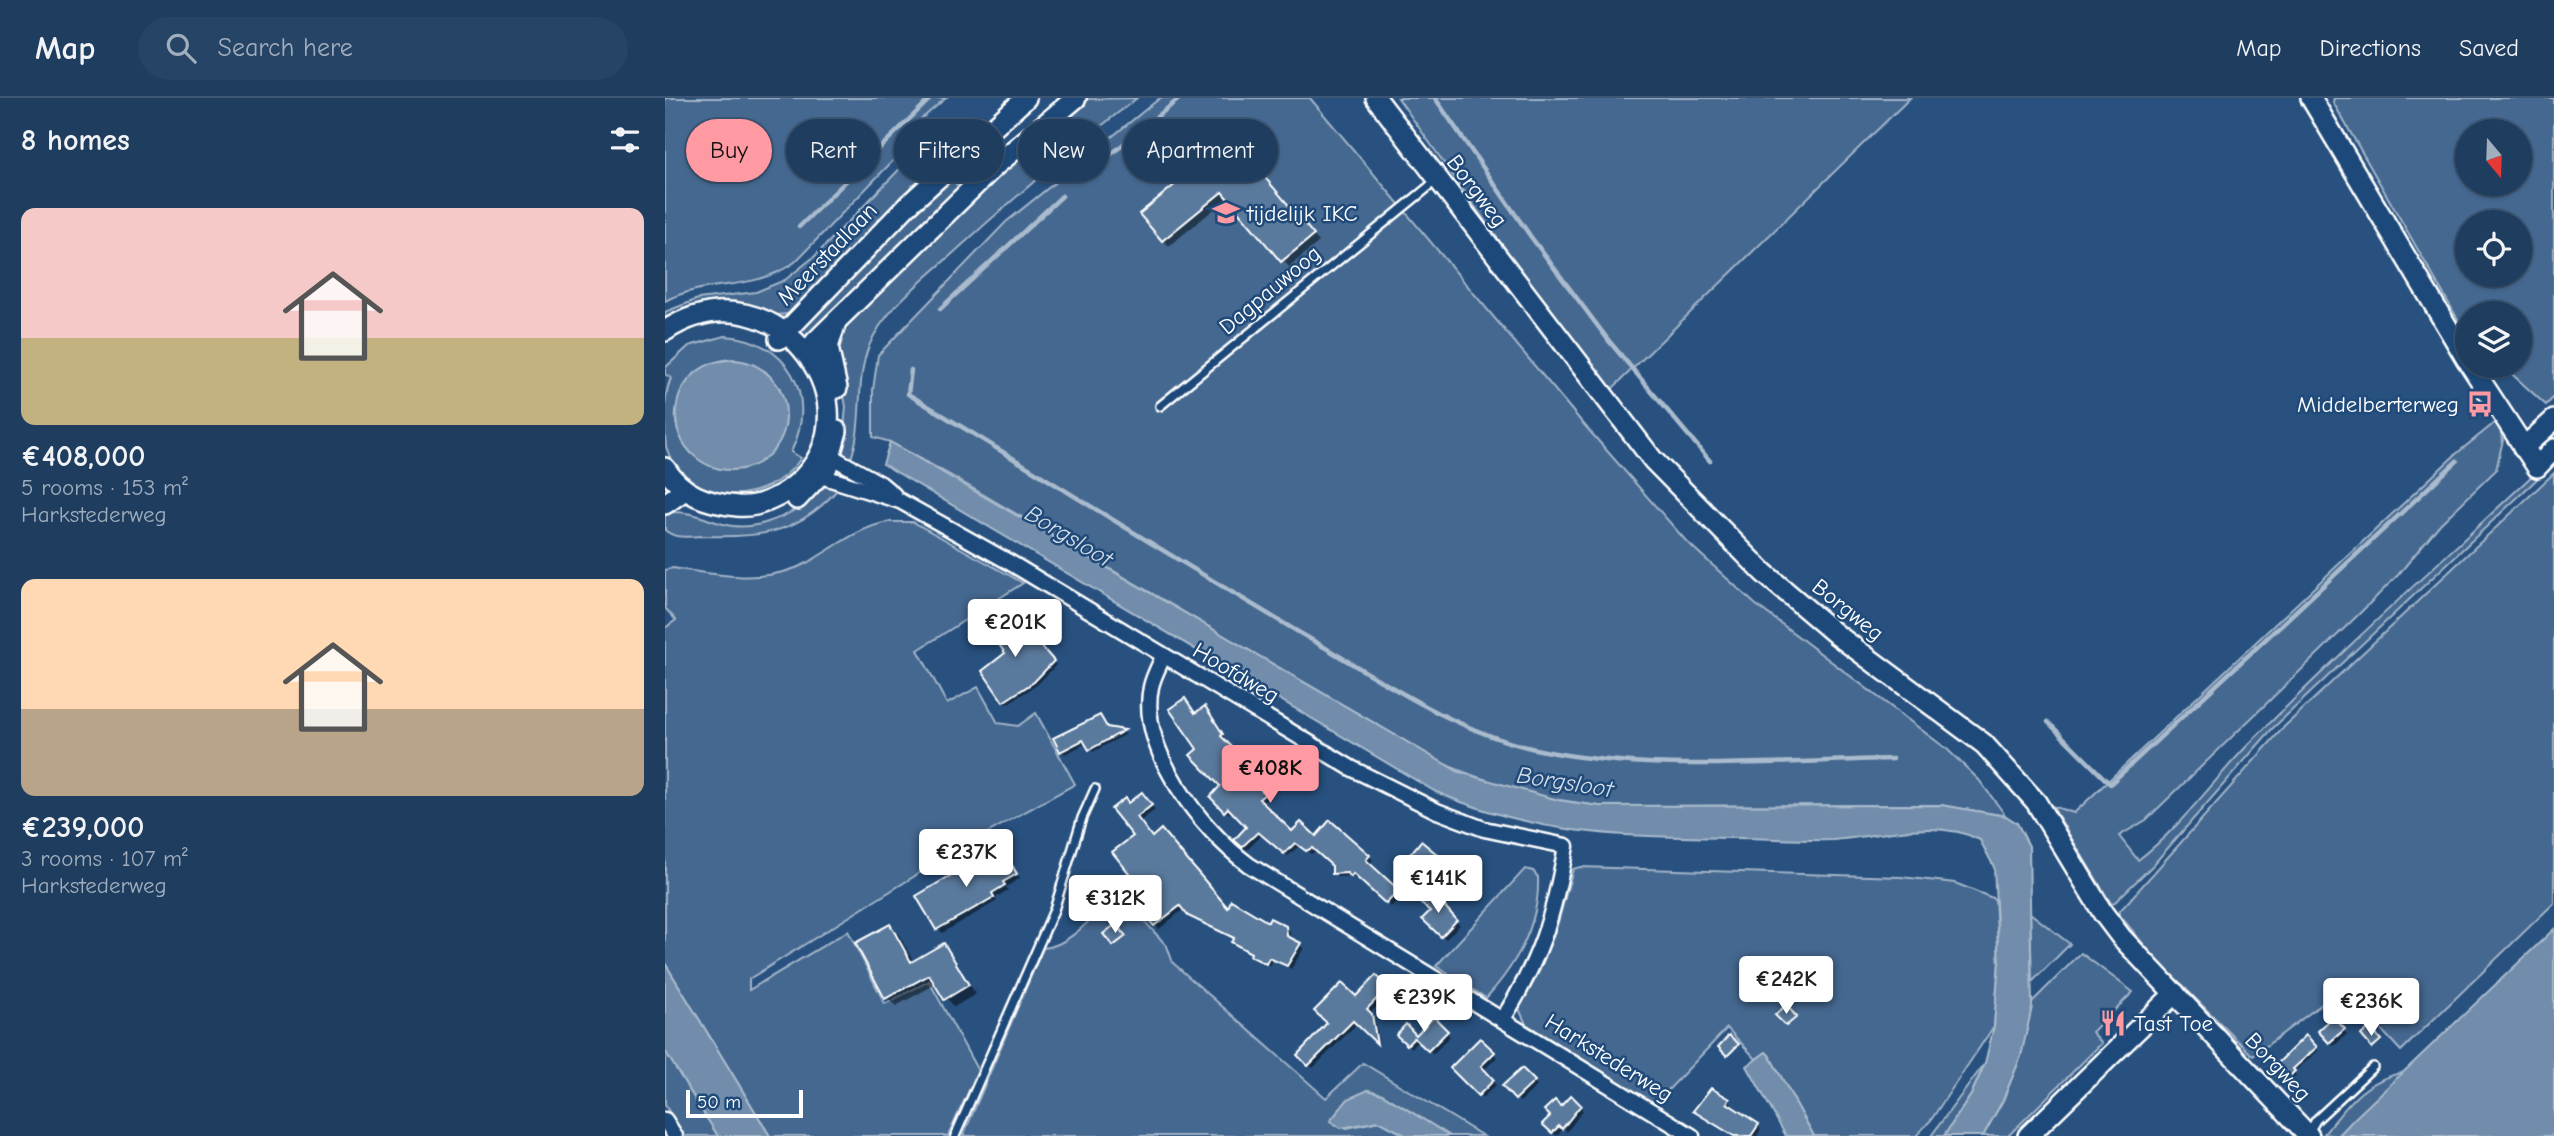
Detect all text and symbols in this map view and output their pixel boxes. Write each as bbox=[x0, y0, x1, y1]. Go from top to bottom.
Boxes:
search box bbox=[138, 17, 628, 80]
text: Map bbox=[35, 29, 96, 67]
icon: search bbox=[162, 29, 200, 67]
text: Search here bbox=[218, 33, 353, 63]
text: Map bbox=[2236, 34, 2282, 62]
text: Directions bbox=[2320, 34, 2421, 62]
text: Saved bbox=[2459, 34, 2519, 62]
chip: Buy bbox=[686, 119, 772, 182]
chip: Rent bbox=[786, 119, 880, 182]
chip: Filters bbox=[894, 119, 1004, 182]
chip: New bbox=[1018, 119, 1109, 182]
chip: Apartment bbox=[1123, 119, 1278, 182]
north arrow bbox=[2455, 119, 2532, 196]
map controls bbox=[2455, 119, 2532, 378]
icon: filters bbox=[606, 121, 644, 159]
text: 8 homes bbox=[21, 123, 130, 158]
street label: Borgweg bbox=[1441, 149, 1513, 233]
street label: Meerstadlaan bbox=[771, 197, 883, 311]
school or university icon: tijdelijk IKC bbox=[1211, 198, 1241, 228]
place label: tijdelijk IKC bbox=[1246, 200, 1358, 227]
button: locate bbox=[2455, 210, 2532, 287]
street label: Dagpauwoog bbox=[1214, 240, 1326, 340]
icon: home bbox=[270, 253, 396, 379]
button: layers bbox=[2455, 301, 2532, 378]
bus stop icon: Middelberterweg bbox=[2465, 389, 2495, 419]
place label: Middelberterweg bbox=[2297, 391, 2459, 418]
text: €408,000 bbox=[21, 439, 145, 474]
text: 5 rooms · 153 m² bbox=[21, 474, 188, 501]
water label: Borgsloot bbox=[1020, 499, 1119, 574]
text: Harkstederweg bbox=[21, 501, 167, 528]
street label: Borgweg bbox=[1807, 573, 1889, 647]
pin: €201K bbox=[966, 600, 1064, 659]
text: €201K bbox=[984, 608, 1046, 635]
icon: home bbox=[270, 624, 396, 750]
street label: Hoofdweg bbox=[1188, 637, 1284, 709]
pin: €408K bbox=[1221, 746, 1319, 805]
text: €408K bbox=[1238, 754, 1302, 781]
water label: Borgsloot bbox=[1515, 761, 1617, 804]
text: €239,000 bbox=[21, 810, 144, 845]
pin: €237K bbox=[917, 830, 1015, 889]
text: €237K bbox=[935, 838, 997, 865]
text: 3 rooms · 107 m² bbox=[21, 845, 188, 872]
pin: €141K bbox=[1389, 856, 1487, 915]
text: €141K bbox=[1409, 864, 1467, 891]
text: Harkstederweg bbox=[21, 872, 167, 899]
pin: €312K bbox=[1066, 876, 1164, 935]
text: €312K bbox=[1085, 884, 1145, 911]
pin: €242K bbox=[1737, 956, 1835, 1016]
text: €242K bbox=[1755, 965, 1817, 992]
pin: €239K bbox=[1375, 974, 1473, 1034]
pin: €236K bbox=[2322, 978, 2420, 1038]
text: €239K bbox=[1392, 983, 1456, 1010]
text: €236K bbox=[2339, 987, 2403, 1014]
street label: Harkstederweg bbox=[1540, 1008, 1678, 1108]
restaurant icon: Tast Toe bbox=[2098, 1008, 2128, 1038]
place label: Tast Toe bbox=[2134, 1010, 2213, 1037]
street label: Borgweg bbox=[2239, 1027, 2317, 1107]
scale bar bbox=[686, 1087, 803, 1119]
text: 50 m bbox=[697, 1091, 741, 1113]

